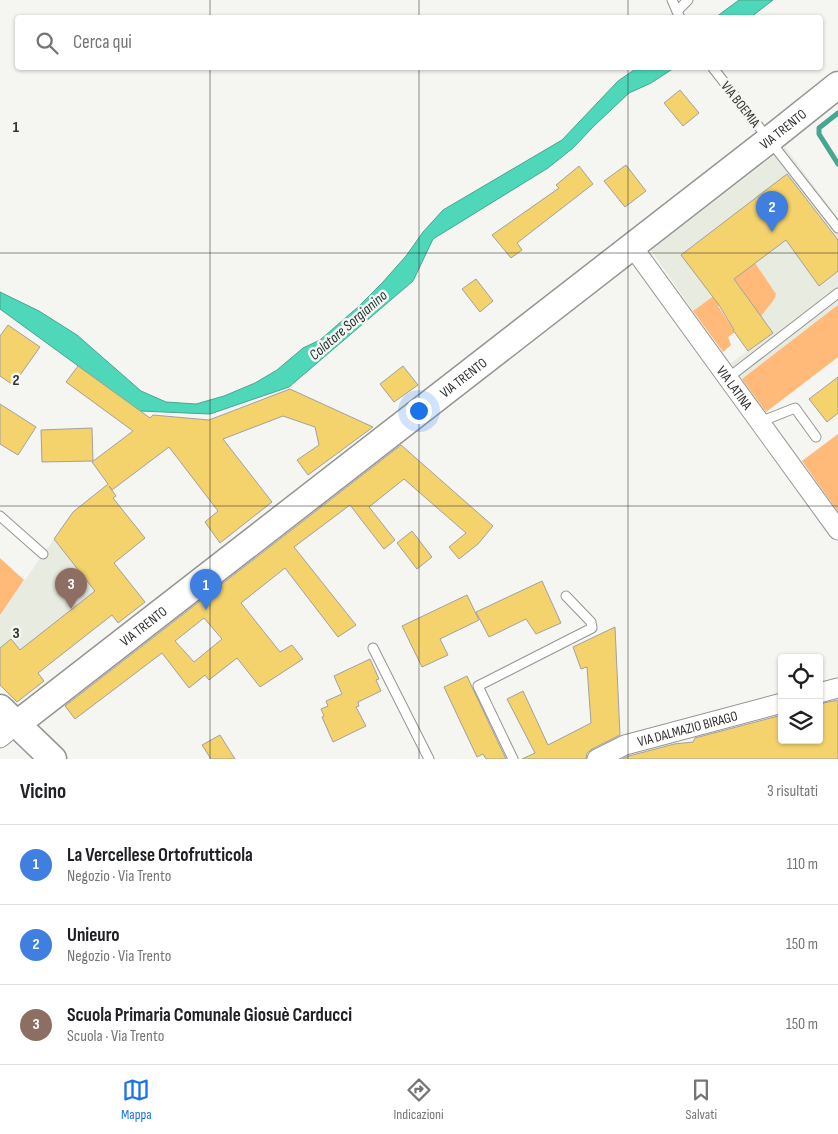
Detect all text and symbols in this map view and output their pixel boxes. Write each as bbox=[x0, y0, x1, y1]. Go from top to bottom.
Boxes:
search box bbox=[15, 15, 823, 70]
icon: search bbox=[33, 29, 61, 57]
text: Cerca qui bbox=[73, 31, 132, 54]
street label: VIA BOEMIA bbox=[717, 78, 764, 131]
street label: VIA TRENTO bbox=[757, 105, 810, 153]
text: 1 bbox=[13, 118, 20, 137]
pin: 2 bbox=[756, 191, 788, 232]
water label: Colatore Sorgianino bbox=[305, 286, 391, 364]
street label: VIA TRENTO bbox=[437, 354, 490, 401]
street label: VIA LATINA bbox=[713, 363, 756, 414]
text: 2 bbox=[12, 371, 20, 390]
your location bbox=[406, 398, 432, 424]
pin: 3 bbox=[55, 568, 87, 609]
pin: 1 bbox=[190, 569, 222, 610]
street label: VIA TRENTO bbox=[117, 603, 171, 650]
text: 3 bbox=[12, 624, 20, 643]
map controls bbox=[778, 654, 823, 744]
button: locate bbox=[778, 654, 823, 699]
button: layers bbox=[778, 699, 823, 744]
street label: VIA DALMAZIO BIRAGO bbox=[636, 707, 740, 750]
text: Vicino bbox=[20, 779, 66, 804]
text: 3 risultati bbox=[767, 782, 818, 801]
text: La Vercellese Ortofrutticola bbox=[67, 844, 253, 867]
text: 1 bbox=[33, 855, 39, 874]
text: 110 m bbox=[787, 855, 818, 874]
text: Negozio · Via Trento bbox=[67, 867, 171, 886]
text: Unieuro bbox=[67, 924, 120, 947]
text: 2 bbox=[32, 935, 40, 954]
text: 150 m bbox=[786, 935, 818, 954]
text: Negozio · Via Trento bbox=[67, 947, 171, 966]
text: Scuola Primaria Comunale Giosuè Carducci bbox=[67, 1004, 352, 1027]
text: 3 bbox=[32, 1015, 40, 1034]
text: 150 m bbox=[786, 1015, 818, 1034]
text: Scuola · Via Trento bbox=[67, 1027, 164, 1046]
tab: Mappa bbox=[121, 1076, 152, 1123]
tab: Indicazioni bbox=[394, 1076, 444, 1123]
tab: Salvati bbox=[686, 1076, 717, 1123]

